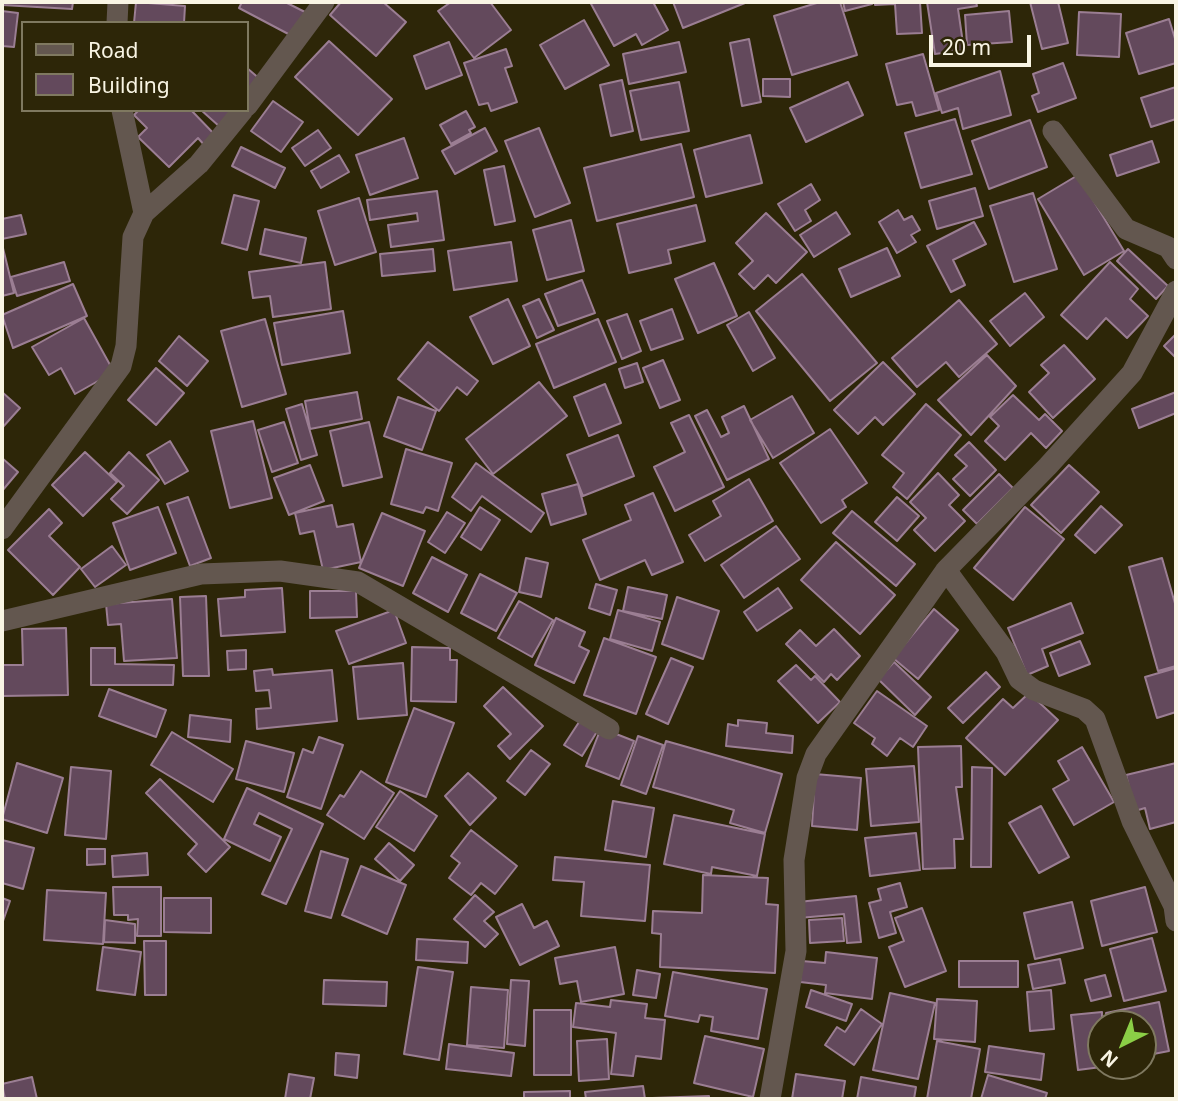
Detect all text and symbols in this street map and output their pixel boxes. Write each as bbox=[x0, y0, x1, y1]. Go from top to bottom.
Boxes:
legend bbox=[21, 21, 248, 112]
scale bar bbox=[933, 21, 1034, 65]
text: 20 m bbox=[942, 33, 991, 61]
text: Road bbox=[88, 36, 138, 64]
text: Building bbox=[88, 71, 170, 99]
north arrow bbox=[1087, 1010, 1157, 1080]
text: N bbox=[1095, 1044, 1124, 1074]

